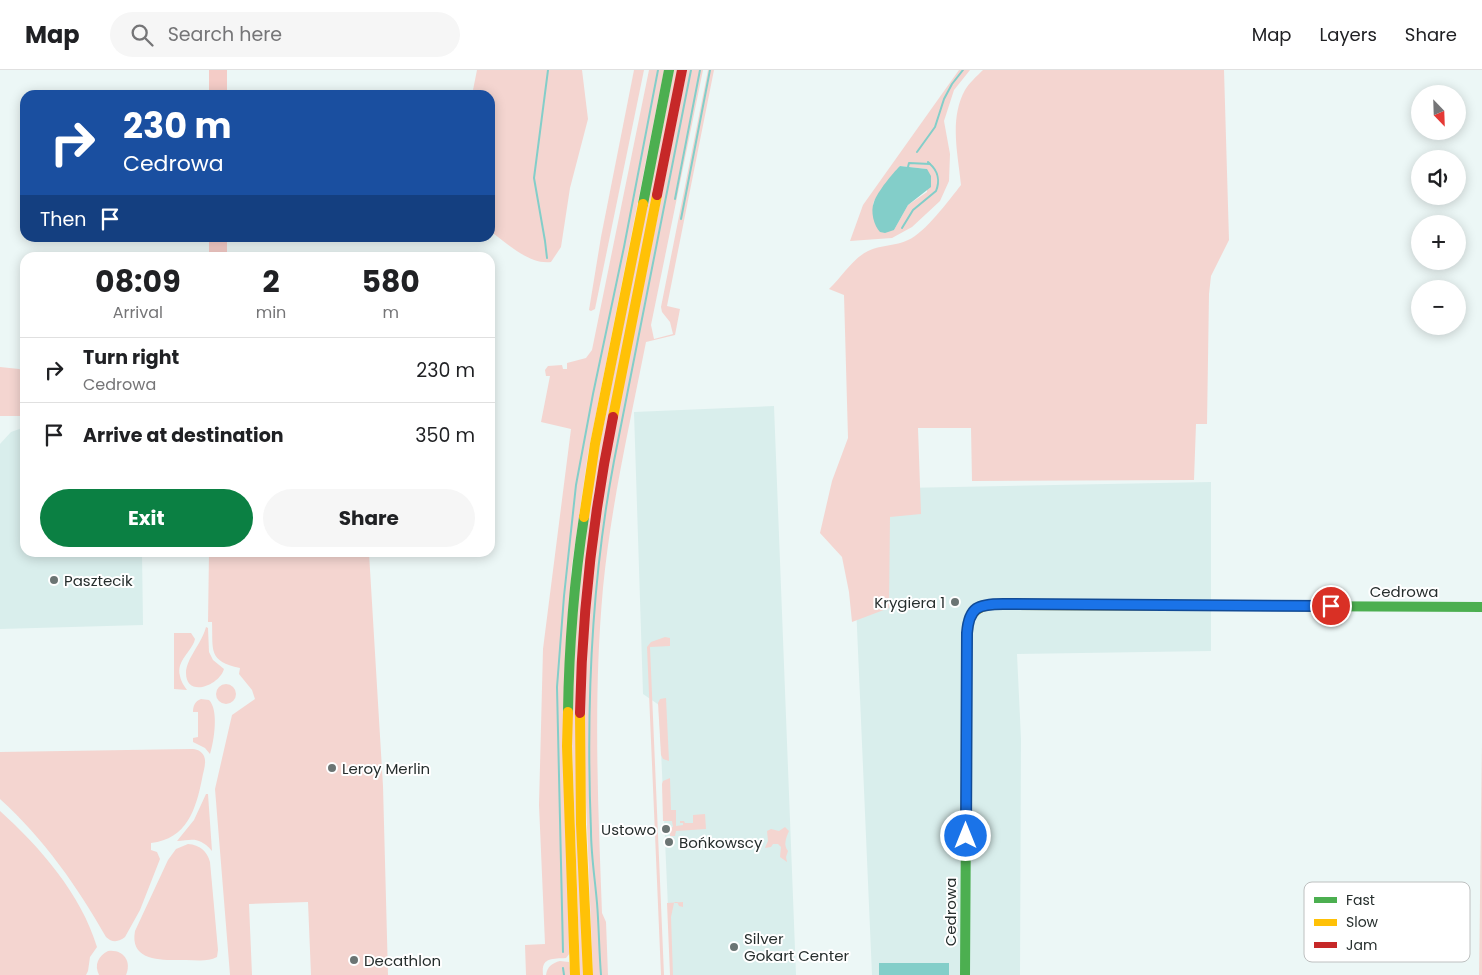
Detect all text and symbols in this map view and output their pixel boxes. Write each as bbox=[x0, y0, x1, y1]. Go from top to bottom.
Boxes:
search box bbox=[110, 12, 460, 57]
text: Map bbox=[25, 18, 80, 51]
icon: search bbox=[128, 21, 156, 49]
text: Search here bbox=[168, 21, 282, 48]
text: Map bbox=[1252, 22, 1292, 47]
text: Layers bbox=[1320, 22, 1377, 47]
text: Share bbox=[1405, 22, 1457, 47]
north arrow bbox=[1411, 85, 1466, 140]
map controls bbox=[1411, 85, 1466, 335]
text: 230 m bbox=[123, 101, 231, 150]
icon: right bbox=[40, 110, 105, 175]
text: Cedrowa bbox=[123, 148, 224, 179]
button: sound bbox=[1411, 150, 1466, 205]
icon: arrive bbox=[96, 205, 124, 233]
text: Then bbox=[40, 206, 86, 233]
button: + bbox=[1411, 215, 1466, 270]
text: 08:09 bbox=[95, 260, 181, 303]
text: 2 bbox=[262, 260, 280, 303]
text: 580 bbox=[361, 260, 420, 303]
button: − bbox=[1411, 280, 1466, 335]
text: Arrival bbox=[113, 301, 163, 324]
text: min bbox=[256, 301, 286, 324]
text: m bbox=[382, 301, 399, 324]
text: Turn right bbox=[83, 344, 179, 371]
icon: right bbox=[40, 356, 68, 384]
text: 230 m bbox=[416, 357, 475, 384]
text: Cedrowa bbox=[83, 373, 156, 396]
icon: arrive bbox=[40, 421, 68, 449]
text: Arrive at destination bbox=[83, 422, 284, 449]
text: 350 m bbox=[415, 422, 475, 449]
button: Exit bbox=[40, 489, 253, 547]
button: Share bbox=[263, 489, 475, 547]
place label: Pasztecik bbox=[64, 570, 133, 591]
marker: Pasztecik bbox=[48, 574, 60, 586]
street label: Cedrowa bbox=[1370, 581, 1438, 602]
pin bbox=[1310, 585, 1352, 627]
place label: Krygiera 1 bbox=[874, 592, 945, 613]
icon: arrive bbox=[1317, 592, 1345, 620]
marker: Krygiera 1 bbox=[949, 596, 961, 608]
place label: Leroy Merlin bbox=[342, 758, 430, 779]
marker: Leroy Merlin bbox=[326, 762, 338, 774]
position arrow bbox=[939, 809, 991, 861]
place label: Ustowo bbox=[601, 819, 656, 840]
marker: Ustowo bbox=[660, 823, 672, 835]
place label: Bońkowscy bbox=[679, 832, 763, 853]
marker: Bońkowscy bbox=[663, 836, 675, 848]
street label: Cedrowa bbox=[940, 878, 961, 946]
legend bbox=[1304, 882, 1470, 962]
text: Fast bbox=[1346, 890, 1375, 910]
text: Slow bbox=[1346, 912, 1379, 932]
place label: Silver Gokart Center bbox=[744, 928, 849, 966]
text: Jam bbox=[1346, 935, 1377, 955]
marker: Silver Gokart Center bbox=[728, 941, 740, 953]
place label: Decathlon bbox=[364, 950, 441, 971]
marker: Decathlon bbox=[348, 954, 360, 966]

